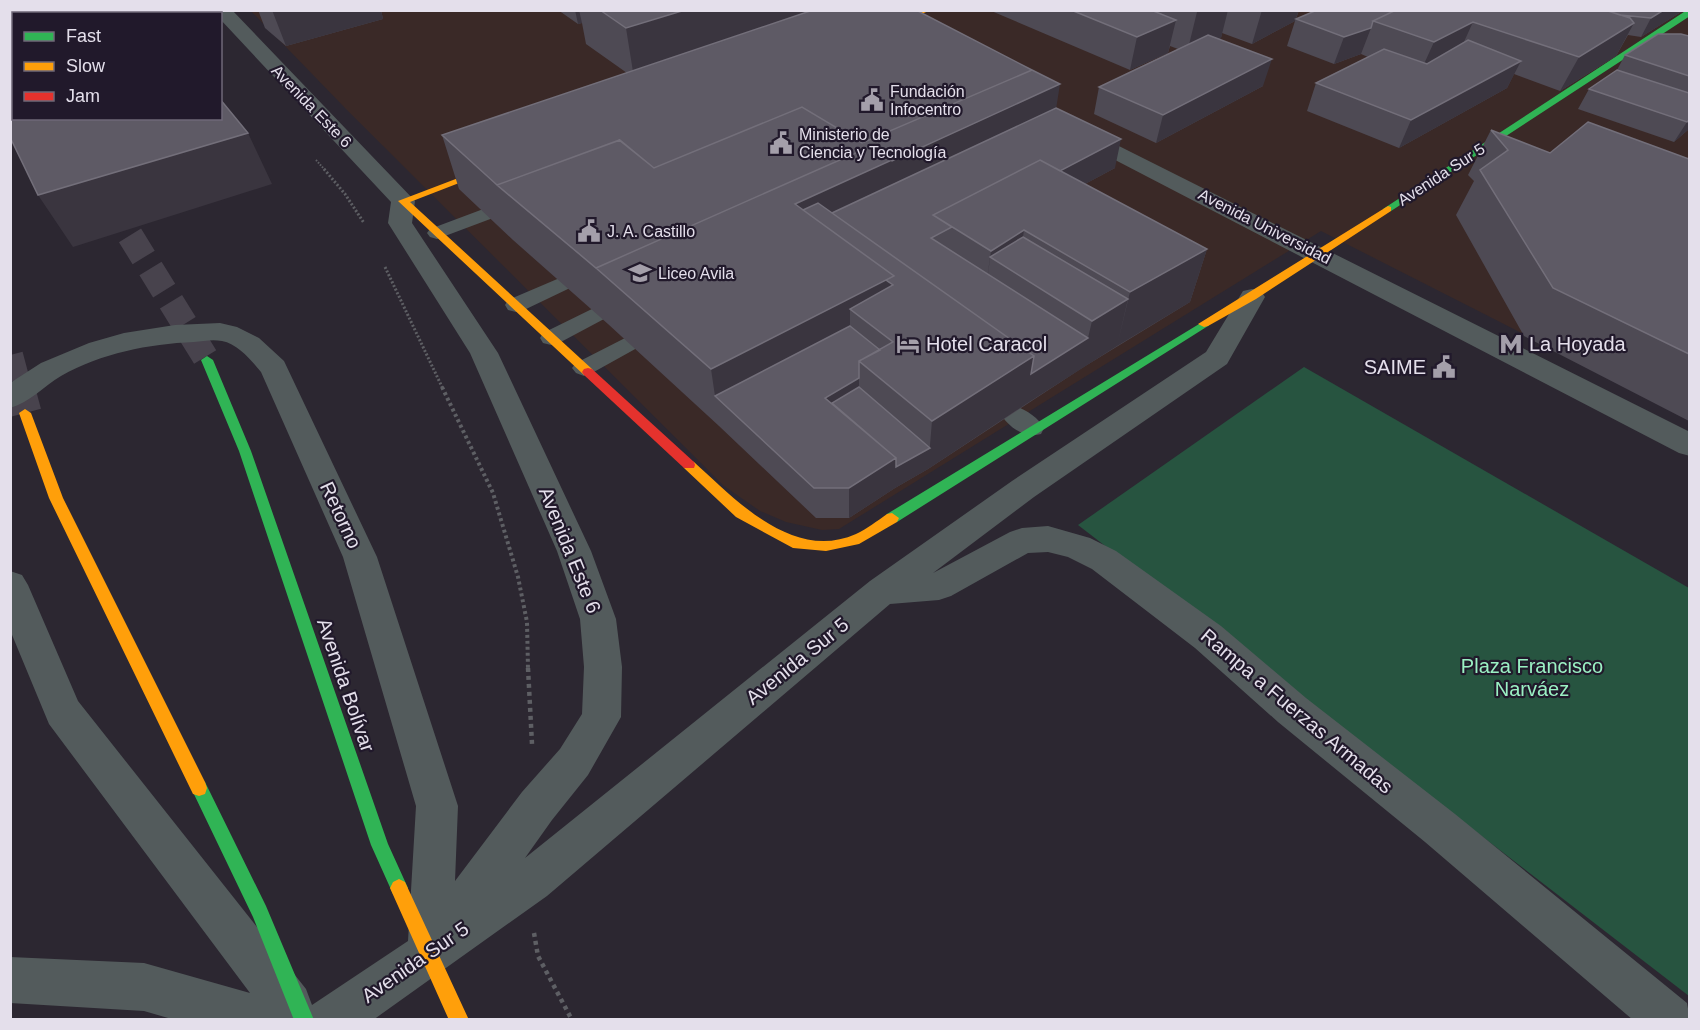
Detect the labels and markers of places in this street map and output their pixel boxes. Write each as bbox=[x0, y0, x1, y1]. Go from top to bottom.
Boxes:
place label: Fundación Infocentro bbox=[890, 83, 965, 118]
public building icon: Fundación Infocentro bbox=[859, 87, 885, 113]
place label: Ministerio de Ciencia y Tecnología bbox=[799, 126, 946, 161]
public building icon: Ministerio de Ciencia y Tecnología bbox=[768, 130, 794, 156]
public building icon: J. A. Castillo bbox=[576, 218, 602, 244]
place label: J. A. Castillo bbox=[607, 223, 695, 240]
school or university icon: Liceo Avila bbox=[627, 260, 653, 286]
place label: Liceo Avila bbox=[658, 265, 734, 282]
hotel icon: Hotel Caracol bbox=[895, 331, 921, 357]
metro station icon: La Hoyada bbox=[1498, 331, 1524, 357]
place label: Hotel Caracol bbox=[926, 333, 1047, 355]
place label: La Hoyada bbox=[1529, 333, 1627, 355]
public building icon: SAIME bbox=[1431, 354, 1457, 380]
place label: SAIME bbox=[1364, 356, 1426, 378]

